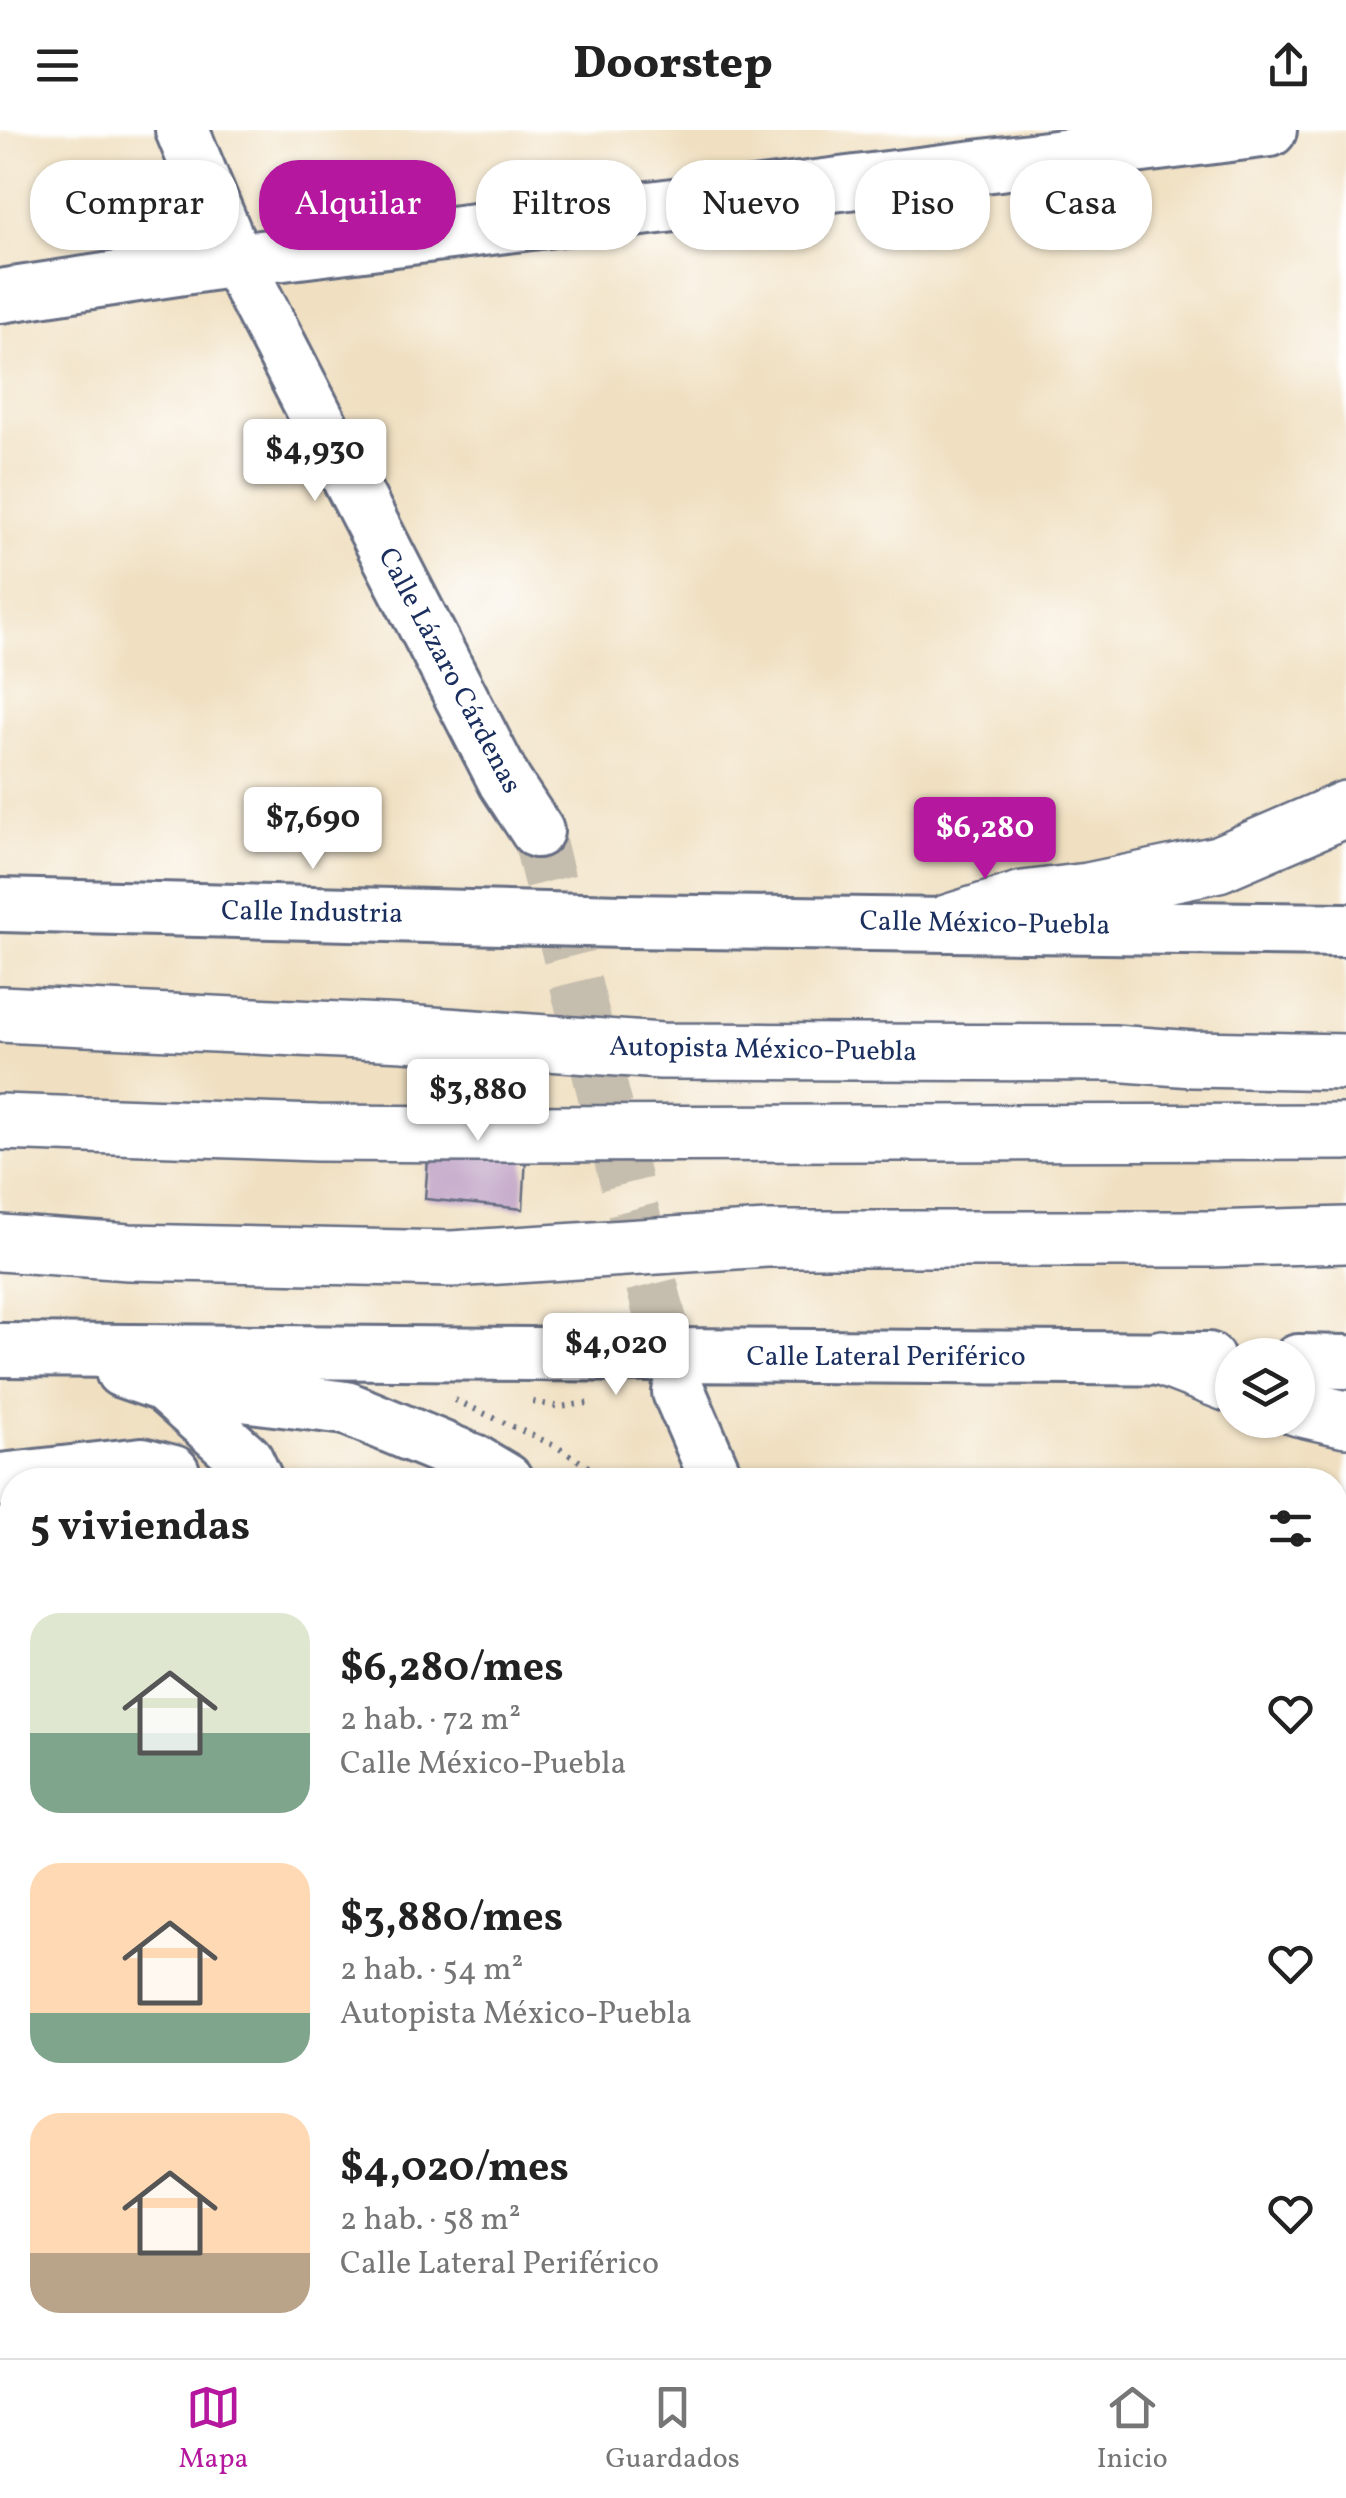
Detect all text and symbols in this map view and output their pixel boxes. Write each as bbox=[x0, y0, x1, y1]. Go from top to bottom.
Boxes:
text: Doorstep bbox=[573, 34, 773, 97]
icon: menu bbox=[30, 38, 85, 93]
icon: share bbox=[1261, 38, 1316, 93]
chip: Comprar bbox=[30, 160, 239, 250]
chip: Alquilar bbox=[259, 160, 456, 250]
chip: Filtros bbox=[476, 160, 646, 250]
chip: Nuevo bbox=[666, 160, 835, 250]
chip: Piso bbox=[855, 160, 990, 250]
chip: Casa bbox=[1010, 160, 1152, 250]
pin: $4,930 bbox=[234, 419, 396, 504]
text: $4,930 bbox=[265, 429, 365, 473]
street label: Calle Lázaro Cárdenas bbox=[368, 541, 530, 801]
pin: $7,690 bbox=[232, 787, 394, 872]
text: $7,690 bbox=[266, 797, 360, 841]
pin: $6,280 bbox=[904, 797, 1066, 882]
text: $6,280 bbox=[936, 807, 1034, 851]
street label: Calle Industria bbox=[221, 892, 403, 934]
street label: Calle México-Puebla bbox=[859, 902, 1111, 946]
street label: Autopista México-Puebla bbox=[609, 1028, 917, 1072]
pin: $3,880 bbox=[397, 1059, 559, 1144]
text: $3,880 bbox=[429, 1069, 527, 1113]
pin: $4,020 bbox=[535, 1313, 697, 1398]
text: $4,020 bbox=[565, 1323, 667, 1367]
street label: Calle Lateral Periférico bbox=[746, 1338, 1026, 1377]
map controls bbox=[1215, 1338, 1315, 1438]
button: layers bbox=[1215, 1338, 1315, 1438]
text: 5 viviendas bbox=[30, 1499, 250, 1558]
icon: filters bbox=[1263, 1501, 1318, 1556]
text: $6,280/mes bbox=[340, 1640, 564, 1699]
icon: home bbox=[110, 1653, 230, 1773]
icon: heart bbox=[1263, 1686, 1318, 1741]
text: 2 hab. · 72 m² bbox=[340, 1699, 521, 1743]
text: Calle México-Puebla bbox=[340, 1743, 626, 1787]
text: $3,880/mes bbox=[340, 1890, 563, 1949]
icon: home bbox=[110, 1903, 230, 2023]
icon: heart bbox=[1263, 1936, 1318, 1991]
text: 2 hab. · 54 m² bbox=[340, 1949, 523, 1993]
text: Autopista México-Puebla bbox=[340, 1993, 692, 2037]
text: $4,020/mes bbox=[340, 2140, 569, 2199]
icon: home bbox=[110, 2153, 230, 2273]
icon: heart bbox=[1263, 2186, 1318, 2241]
text: 2 hab. · 58 m² bbox=[340, 2199, 521, 2243]
text: Calle Lateral Periférico bbox=[340, 2243, 659, 2287]
tab: Mapa bbox=[178, 2380, 248, 2479]
tab: Guardados bbox=[605, 2380, 740, 2479]
tab: Inicio bbox=[1097, 2380, 1168, 2479]

